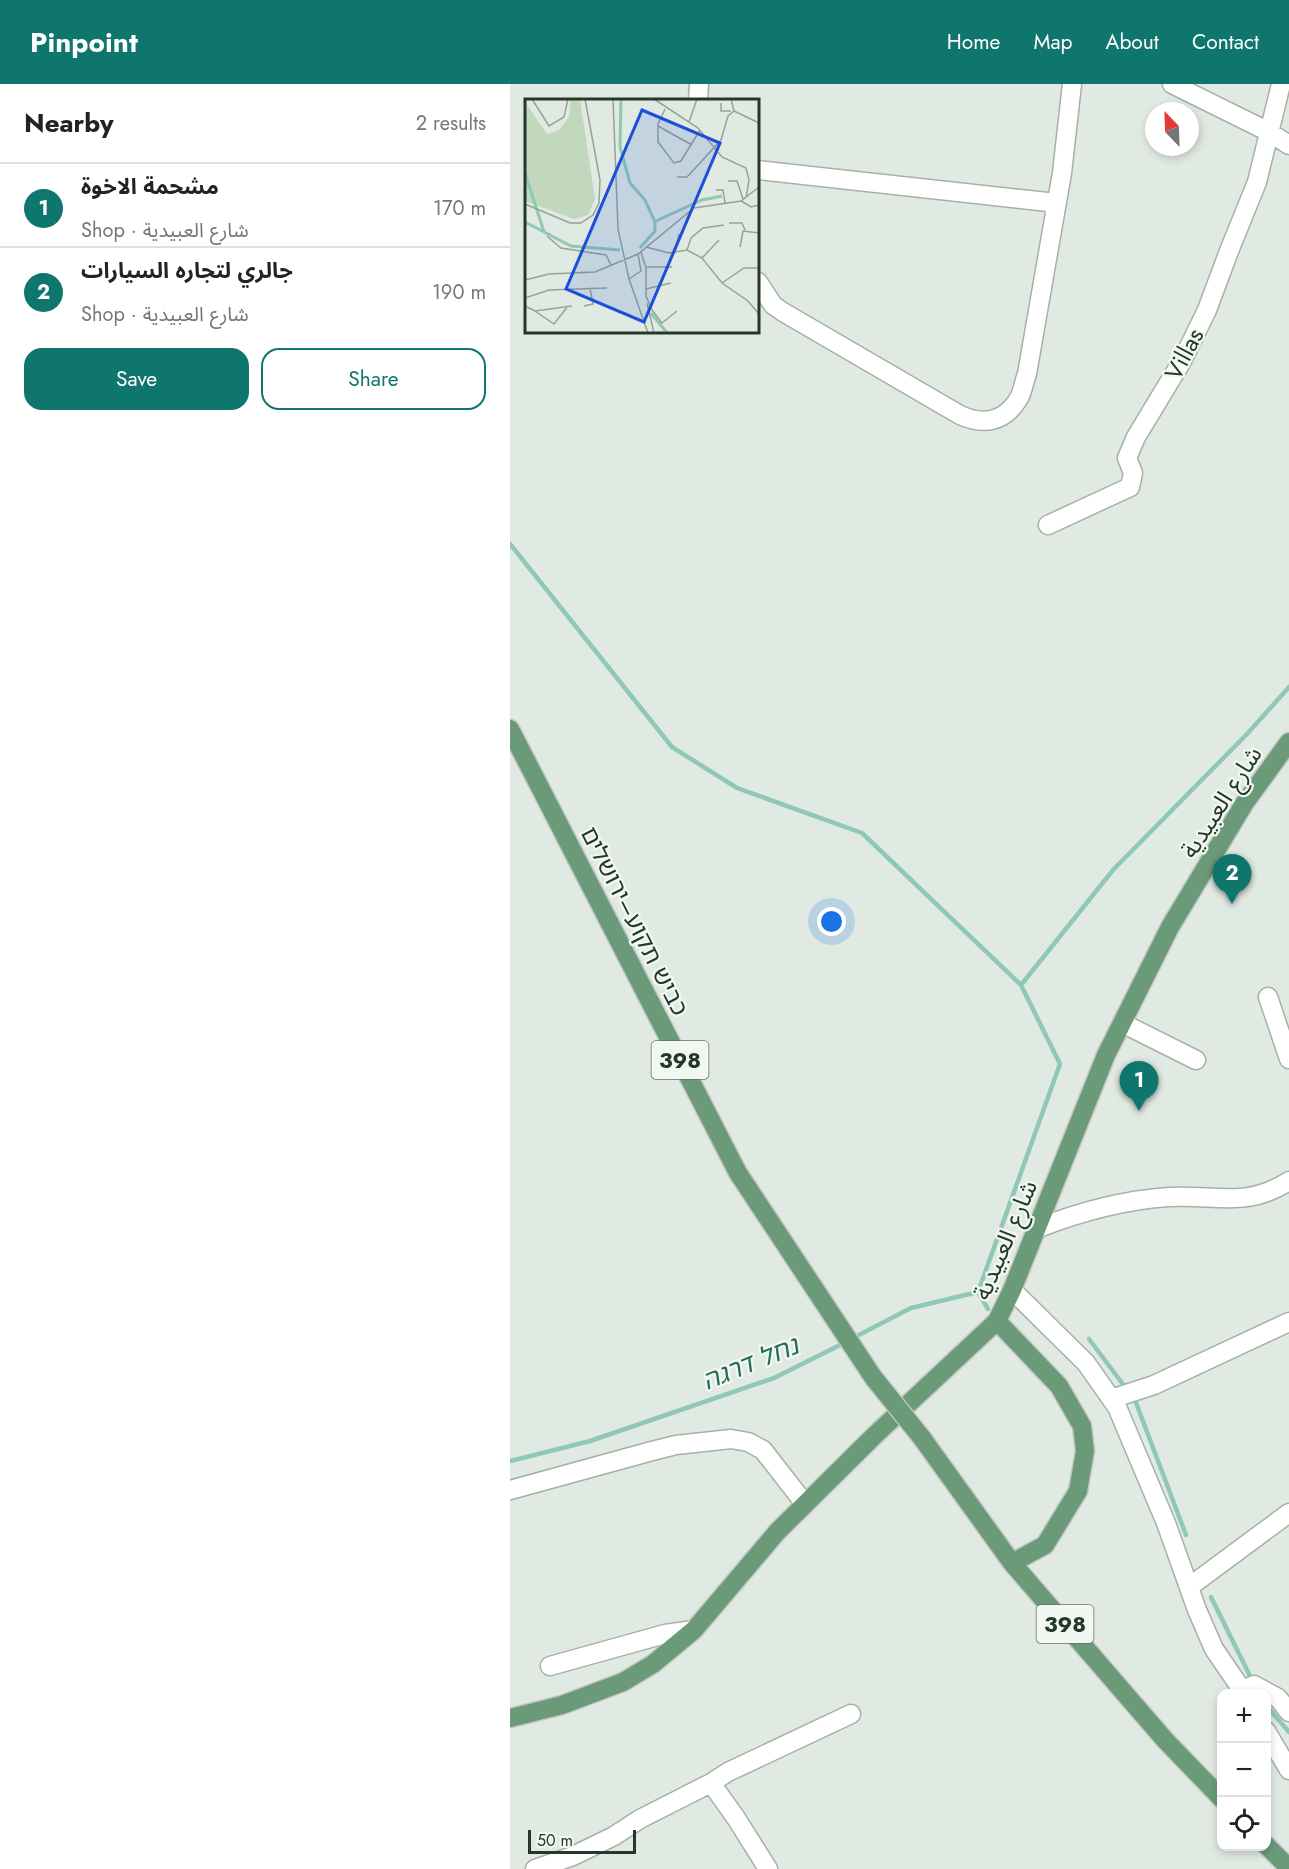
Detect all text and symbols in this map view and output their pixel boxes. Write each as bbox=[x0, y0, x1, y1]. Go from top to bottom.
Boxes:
text: Pinpoint bbox=[30, 22, 138, 63]
text: Home bbox=[947, 27, 1000, 57]
text: Map bbox=[1033, 27, 1073, 57]
text: About bbox=[1106, 27, 1159, 57]
text: Contact bbox=[1192, 27, 1259, 57]
inset map bbox=[525, 99, 759, 333]
north arrow bbox=[1145, 102, 1199, 156]
text: Nearby bbox=[24, 104, 113, 142]
text: 2 results bbox=[416, 109, 486, 138]
text: مشحمة الاخوة bbox=[81, 170, 219, 202]
text: 1 bbox=[38, 194, 49, 223]
text: 170 m bbox=[433, 194, 486, 223]
text: Shop · شارع العبيدية bbox=[81, 216, 249, 245]
text: جالري لتجاره السيارات bbox=[81, 254, 293, 286]
text: 2 bbox=[37, 278, 50, 307]
text: 190 m bbox=[432, 278, 486, 307]
text: Shop · شارع العبيدية bbox=[81, 300, 249, 329]
street label: Villas bbox=[1156, 322, 1212, 386]
button: Save bbox=[24, 348, 249, 410]
button: Share bbox=[261, 348, 486, 410]
street label: شارع العبيدية bbox=[1172, 739, 1270, 865]
street label: כביש תקוע–ירושלים bbox=[572, 820, 698, 1022]
pin: 2 bbox=[1212, 854, 1252, 904]
your location bbox=[817, 907, 846, 936]
road number: 398 bbox=[652, 1041, 708, 1079]
pin: 1 bbox=[1120, 1062, 1158, 1111]
street label: شارع العبيدية bbox=[964, 1175, 1046, 1305]
water label: נחל דרגה bbox=[696, 1326, 806, 1400]
road number: 398 bbox=[1036, 1605, 1094, 1643]
map controls bbox=[1217, 1689, 1271, 1851]
button: + bbox=[1217, 1689, 1271, 1743]
button: − bbox=[1217, 1743, 1271, 1797]
button: locate bbox=[1217, 1797, 1271, 1851]
scale bar bbox=[528, 1827, 636, 1854]
text: 50 m bbox=[537, 1829, 573, 1852]

